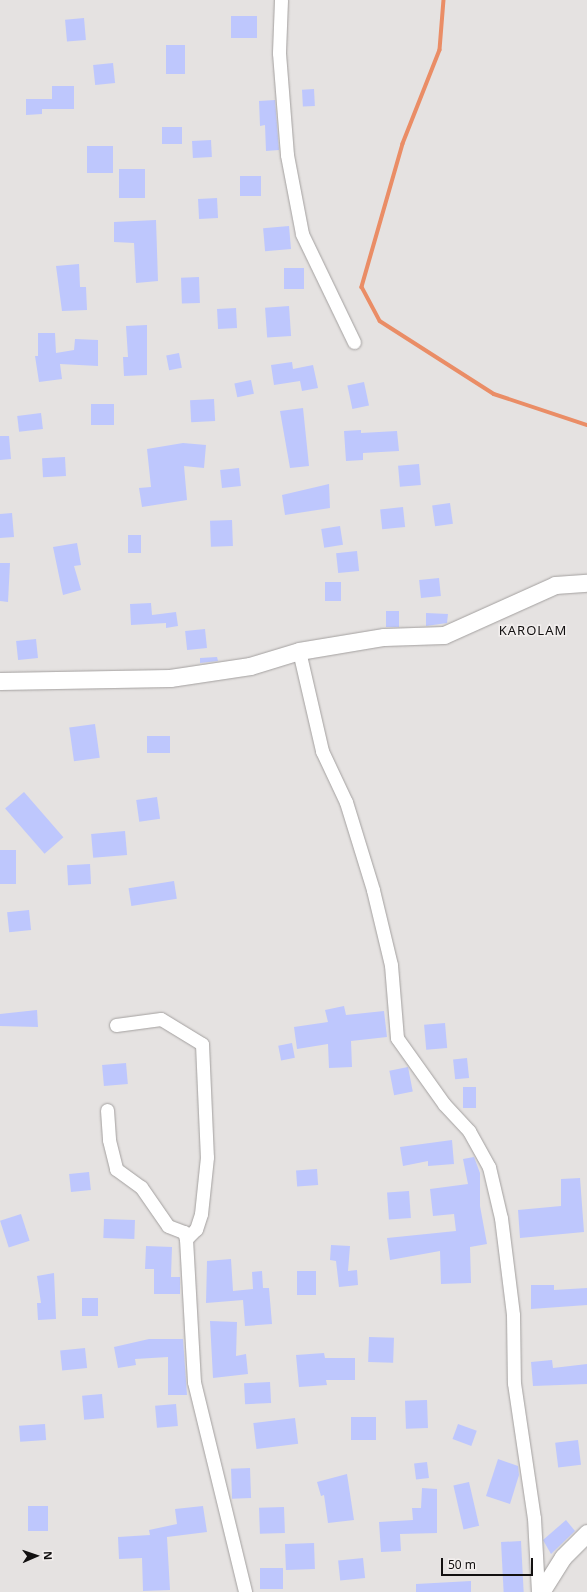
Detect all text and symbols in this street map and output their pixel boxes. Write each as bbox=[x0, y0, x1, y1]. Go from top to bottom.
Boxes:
district label: KAROLAM bbox=[499, 622, 567, 638]
north arrow bbox=[16, 1536, 56, 1576]
scale bar bbox=[443, 1550, 535, 1576]
text: N bbox=[41, 1551, 56, 1560]
text: 50 m bbox=[448, 1556, 476, 1573]

